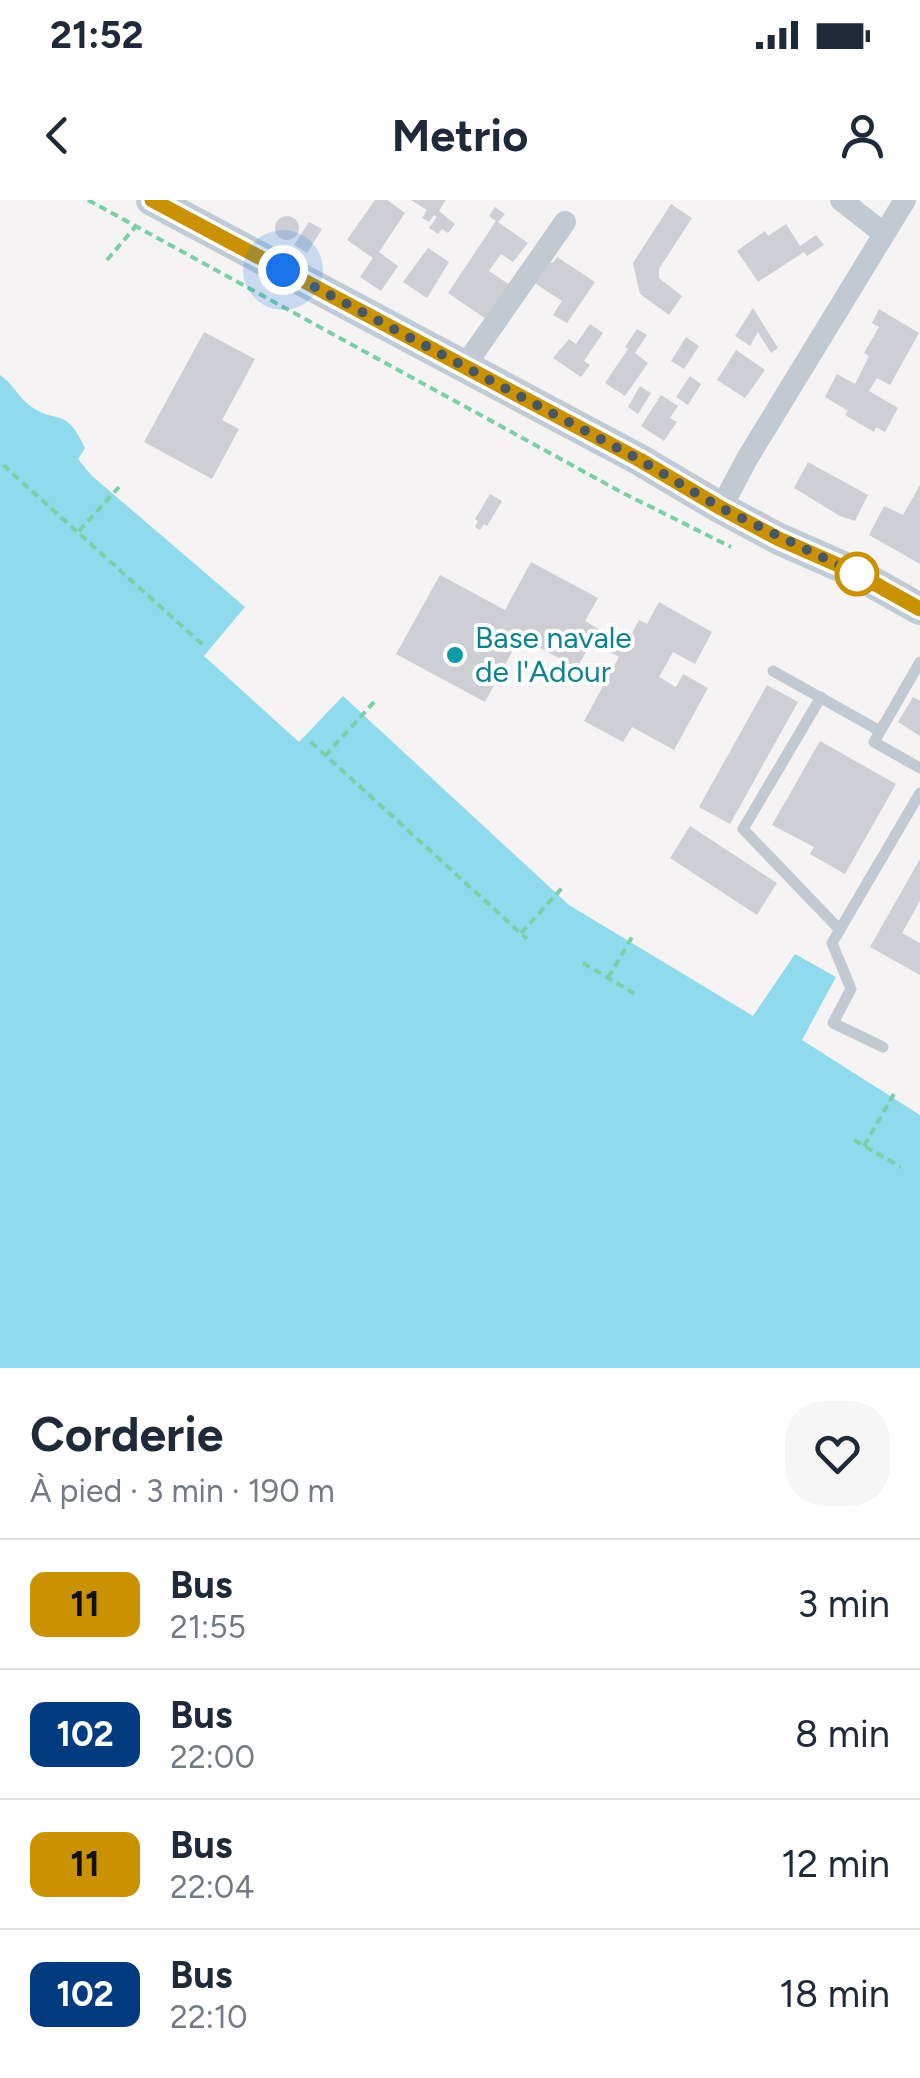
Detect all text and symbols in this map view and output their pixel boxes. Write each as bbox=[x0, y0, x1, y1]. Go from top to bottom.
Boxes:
text: 21:52 bbox=[50, 12, 144, 58]
icon: back bbox=[30, 108, 85, 163]
text: Metrio bbox=[392, 108, 528, 162]
icon: person bbox=[835, 108, 890, 163]
your location bbox=[258, 245, 308, 295]
unlabelled marker bbox=[836, 553, 878, 595]
place label: Base navale de l'Adour bbox=[475, 619, 632, 690]
marker: Base navale de l'Adour bbox=[444, 644, 466, 666]
button: heart bbox=[785, 1401, 890, 1506]
text: Corderie bbox=[30, 1405, 223, 1463]
text: À pied · 3 min · 190 m bbox=[30, 1472, 335, 1510]
text: Bus bbox=[170, 1562, 233, 1608]
text: 3 min bbox=[798, 1581, 890, 1627]
text: 11 bbox=[70, 1583, 100, 1625]
text: 21:55 bbox=[170, 1608, 246, 1646]
text: Bus bbox=[170, 1692, 233, 1738]
text: 8 min bbox=[795, 1711, 890, 1757]
text: 102 bbox=[56, 1713, 114, 1755]
text: 22:00 bbox=[170, 1738, 255, 1776]
text: Bus bbox=[170, 1822, 233, 1868]
text: 12 min bbox=[781, 1841, 890, 1887]
text: 11 bbox=[70, 1843, 100, 1885]
text: 22:04 bbox=[170, 1868, 254, 1906]
text: Bus bbox=[170, 1952, 233, 1998]
text: 18 min bbox=[779, 1971, 890, 2017]
text: 102 bbox=[56, 1973, 114, 2015]
text: 22:10 bbox=[170, 1998, 248, 2036]

